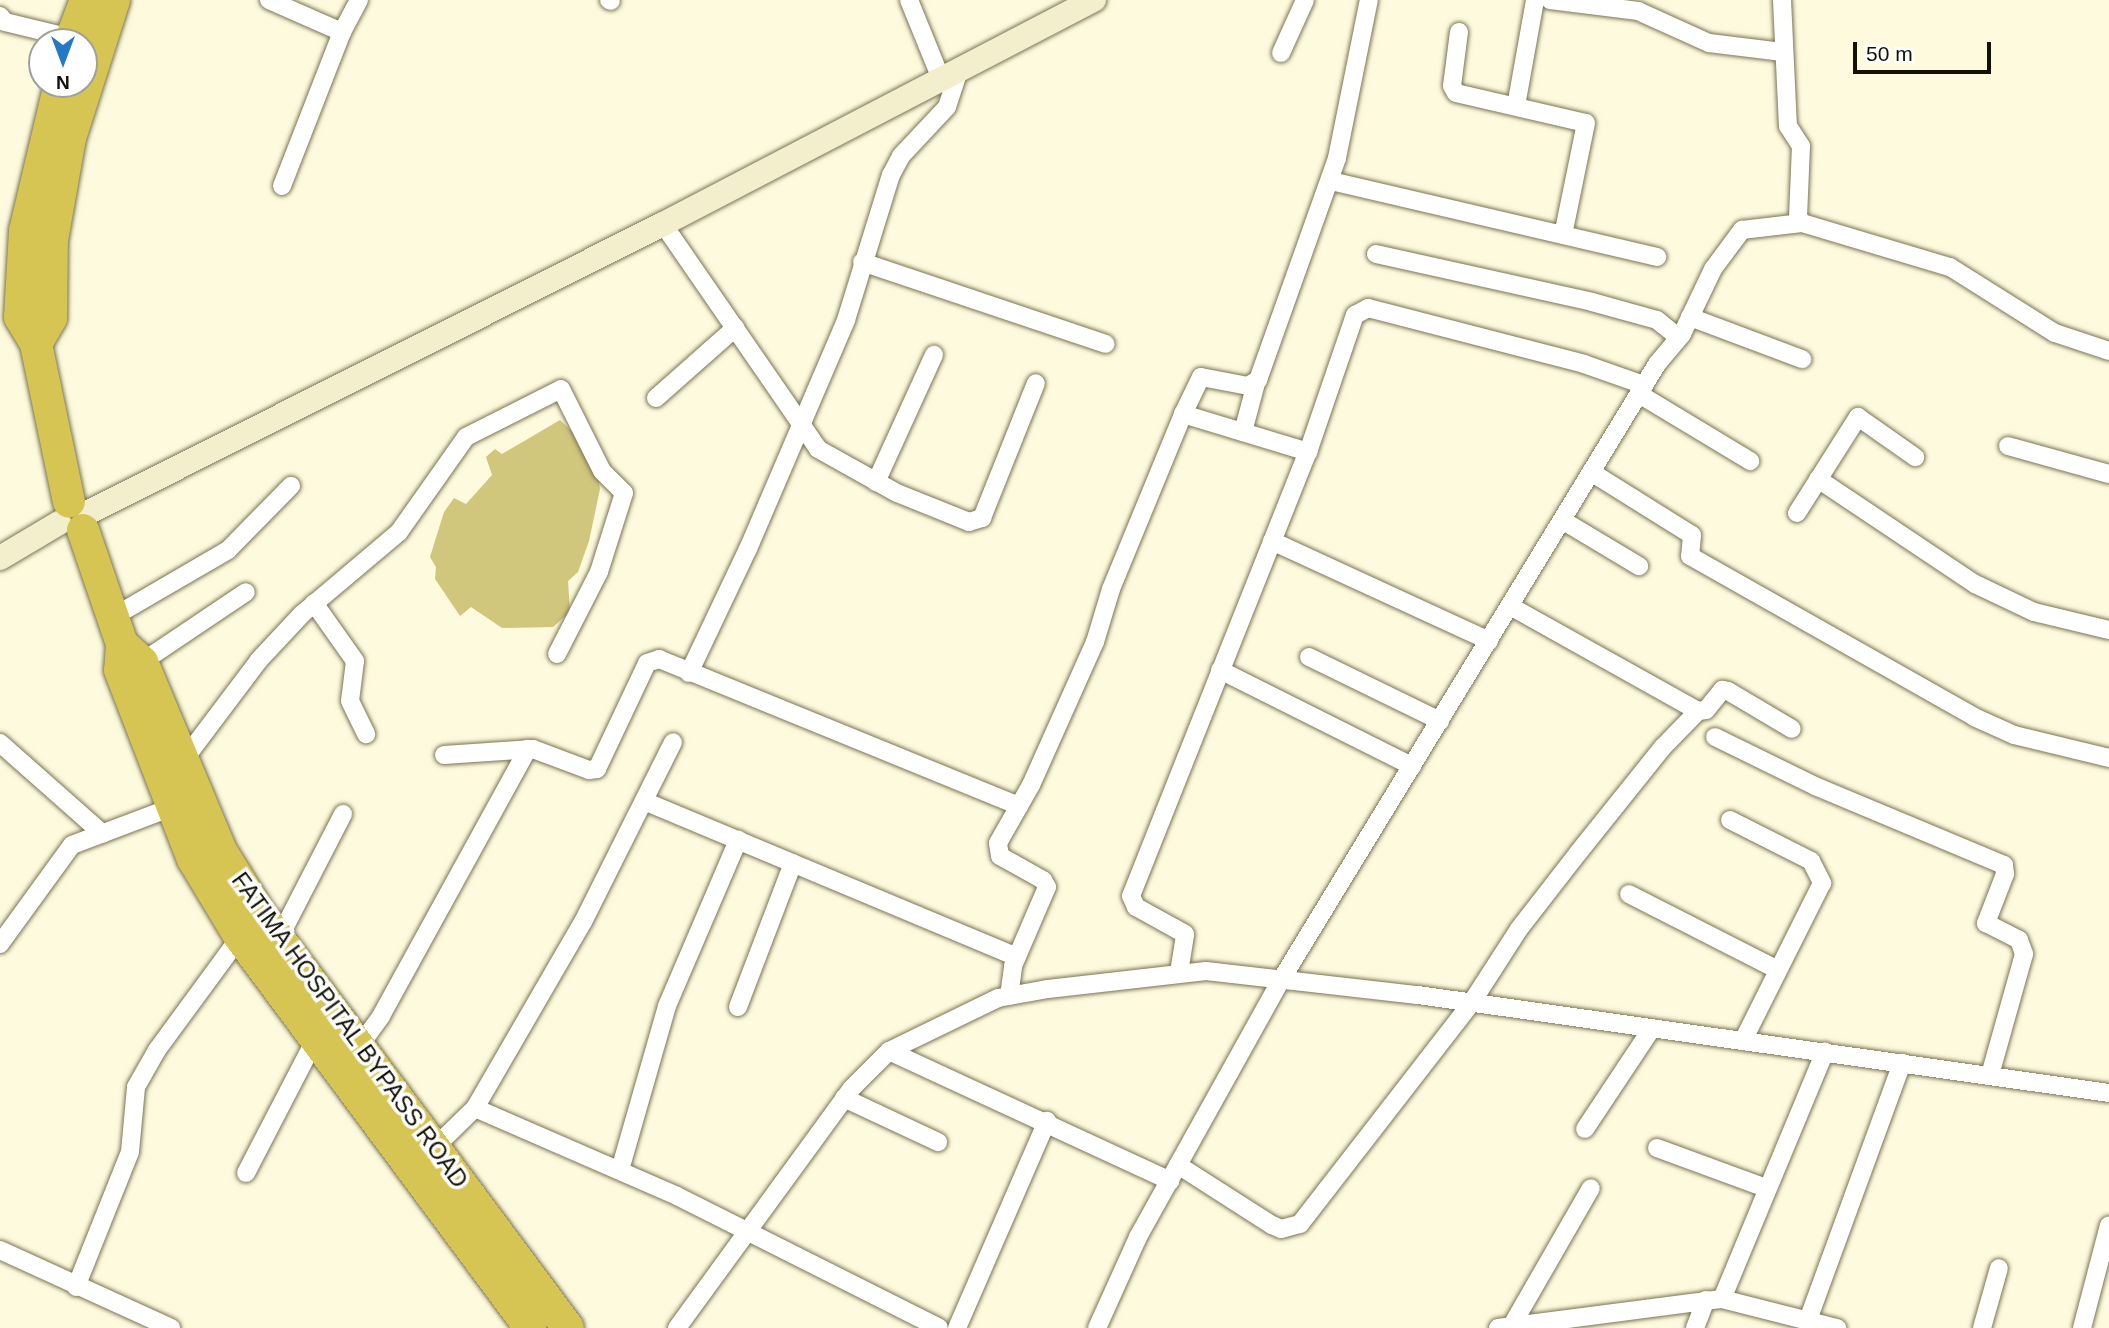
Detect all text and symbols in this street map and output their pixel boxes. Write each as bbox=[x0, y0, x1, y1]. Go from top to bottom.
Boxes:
north arrow bbox=[28, 28, 98, 98]
scale bar bbox=[1857, 28, 1995, 72]
text: 50 m bbox=[1866, 42, 1913, 65]
text: N bbox=[56, 72, 70, 93]
street label: FATIMA HOSPITAL BYPASS ROAD bbox=[225, 866, 475, 1194]

